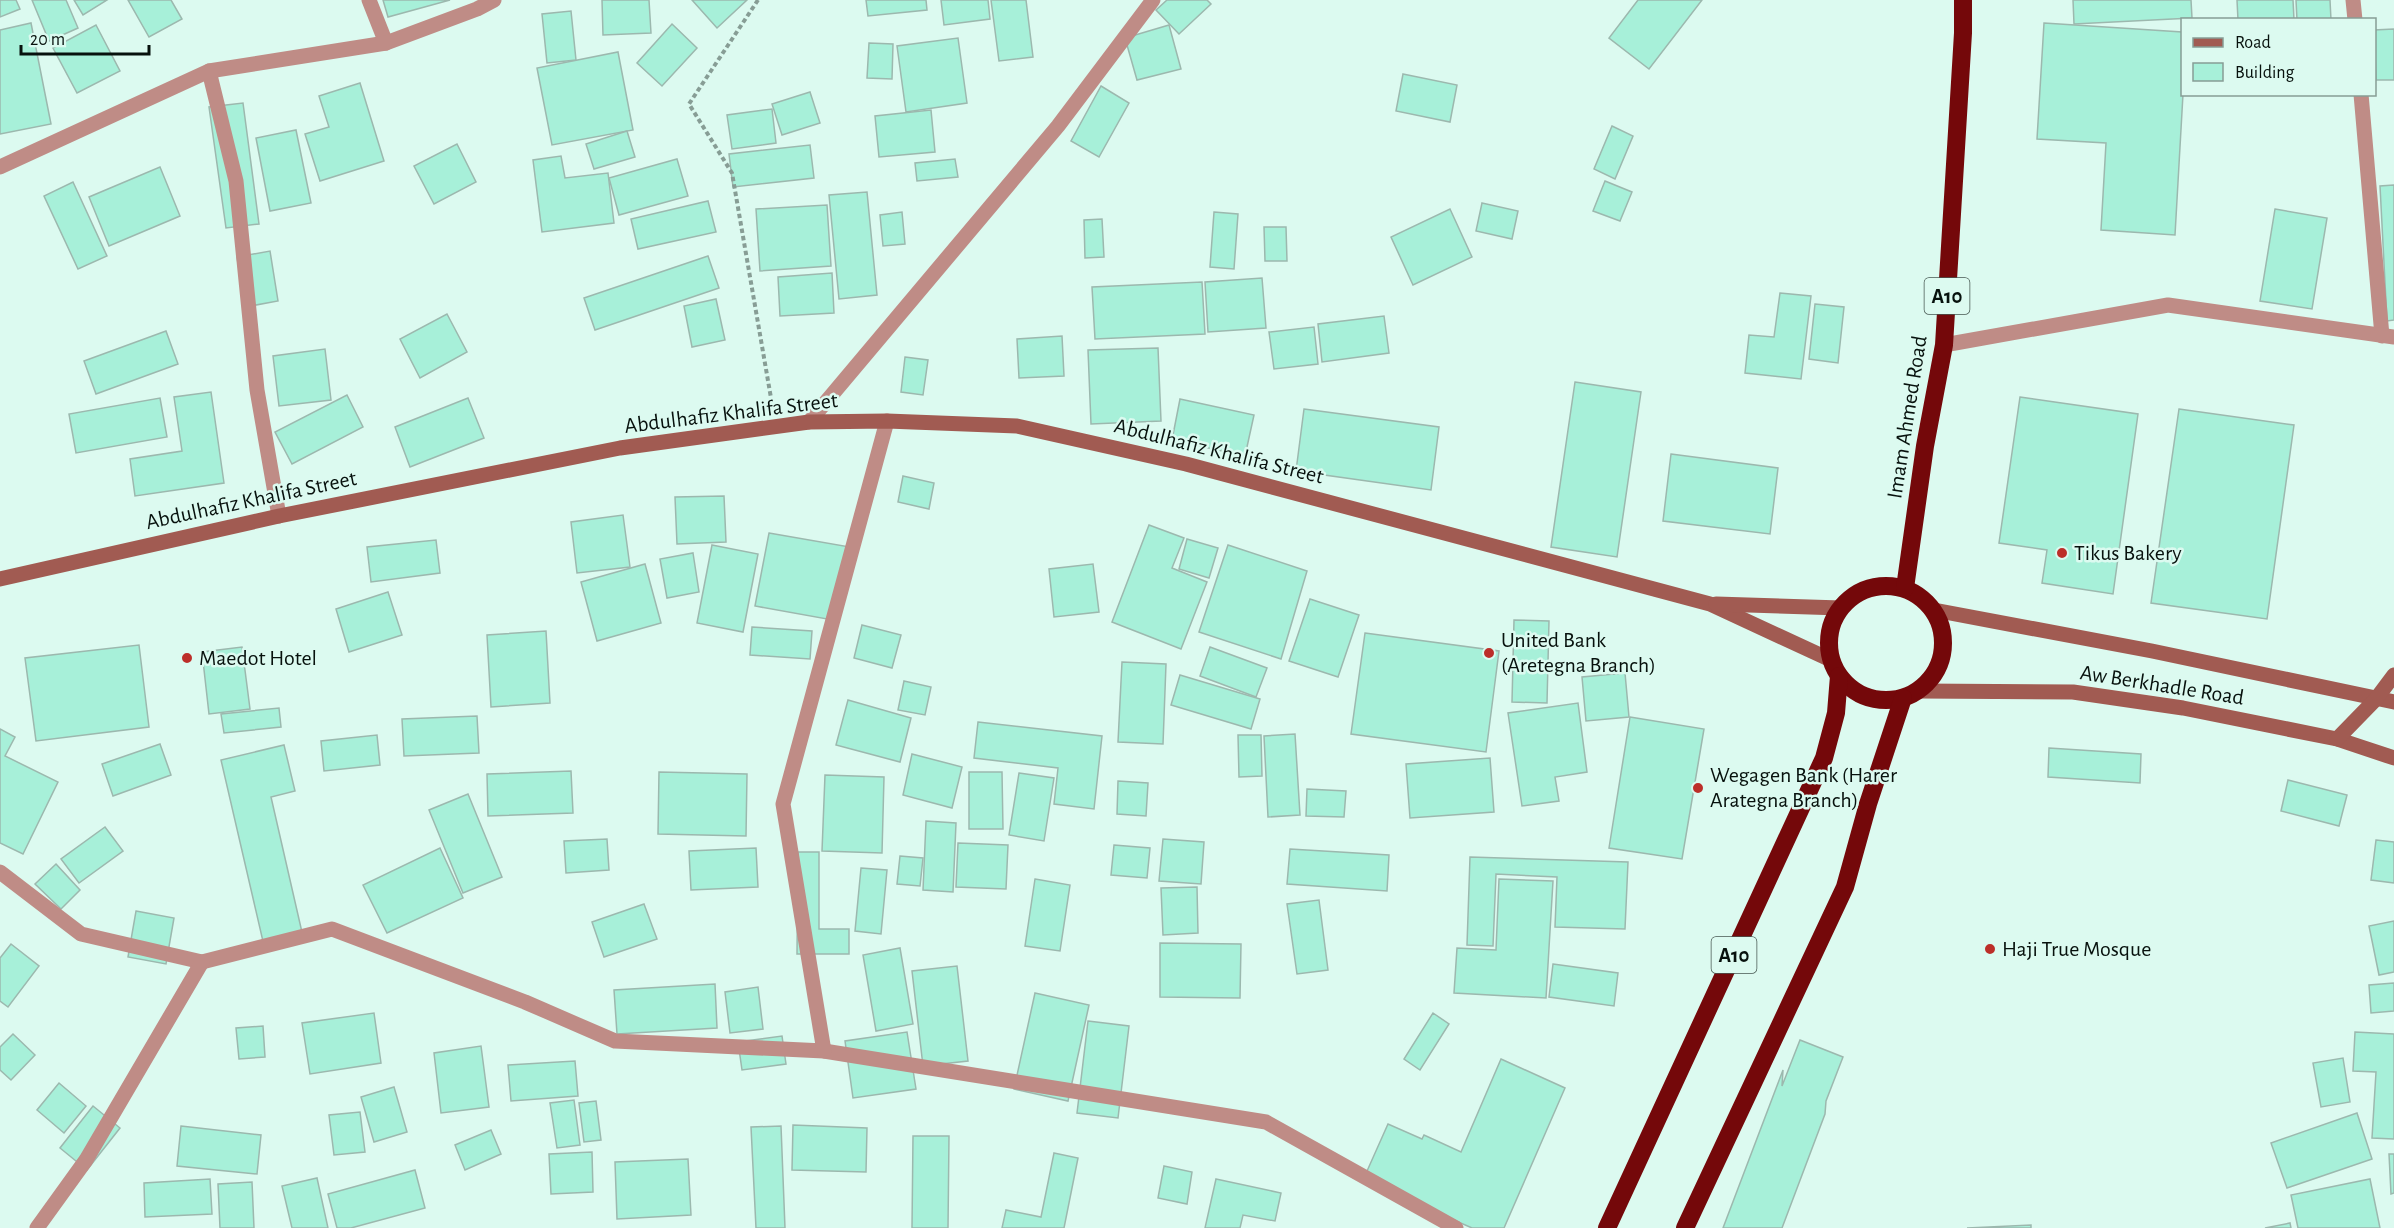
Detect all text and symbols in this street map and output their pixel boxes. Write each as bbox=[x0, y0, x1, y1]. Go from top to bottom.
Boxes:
scale bar bbox=[21, 18, 148, 56]
legend bbox=[2181, 18, 2376, 96]
text: 20 m bbox=[30, 31, 65, 49]
text: Road bbox=[2235, 34, 2271, 52]
text: Building bbox=[2235, 64, 2295, 82]
road number: A10 bbox=[1924, 278, 1970, 314]
street label: Imam Ahmed Road bbox=[1883, 334, 1931, 500]
street label: Abdulhafiz Khalifa Street bbox=[623, 389, 839, 437]
street label: Abdulhafiz Khalifa Street bbox=[1112, 414, 1326, 488]
street label: Abdulhafiz Khalifa Street bbox=[144, 467, 358, 533]
place label: Tikus Bakery bbox=[2074, 542, 2182, 564]
marker: Tikus Bakery bbox=[2055, 546, 2069, 560]
place label: United Bank (Aretegna Branch) bbox=[1501, 629, 1656, 676]
marker: United Bank (Aretegna Branch) bbox=[1482, 646, 1496, 660]
place label: Maedot Hotel bbox=[199, 647, 317, 669]
marker: Maedot Hotel bbox=[180, 651, 194, 665]
street label: Aw Berkhadle Road bbox=[2078, 661, 2246, 709]
place label: Wegagen Bank (Harer Arategna Branch) bbox=[1710, 764, 1897, 811]
marker: Wegagen Bank (Harer Arategna Branch) bbox=[1691, 781, 1705, 795]
road number: A10 bbox=[1712, 937, 1756, 973]
place label: Haji True Mosque bbox=[2002, 938, 2151, 960]
marker: Haji True Mosque bbox=[1983, 942, 1997, 956]

